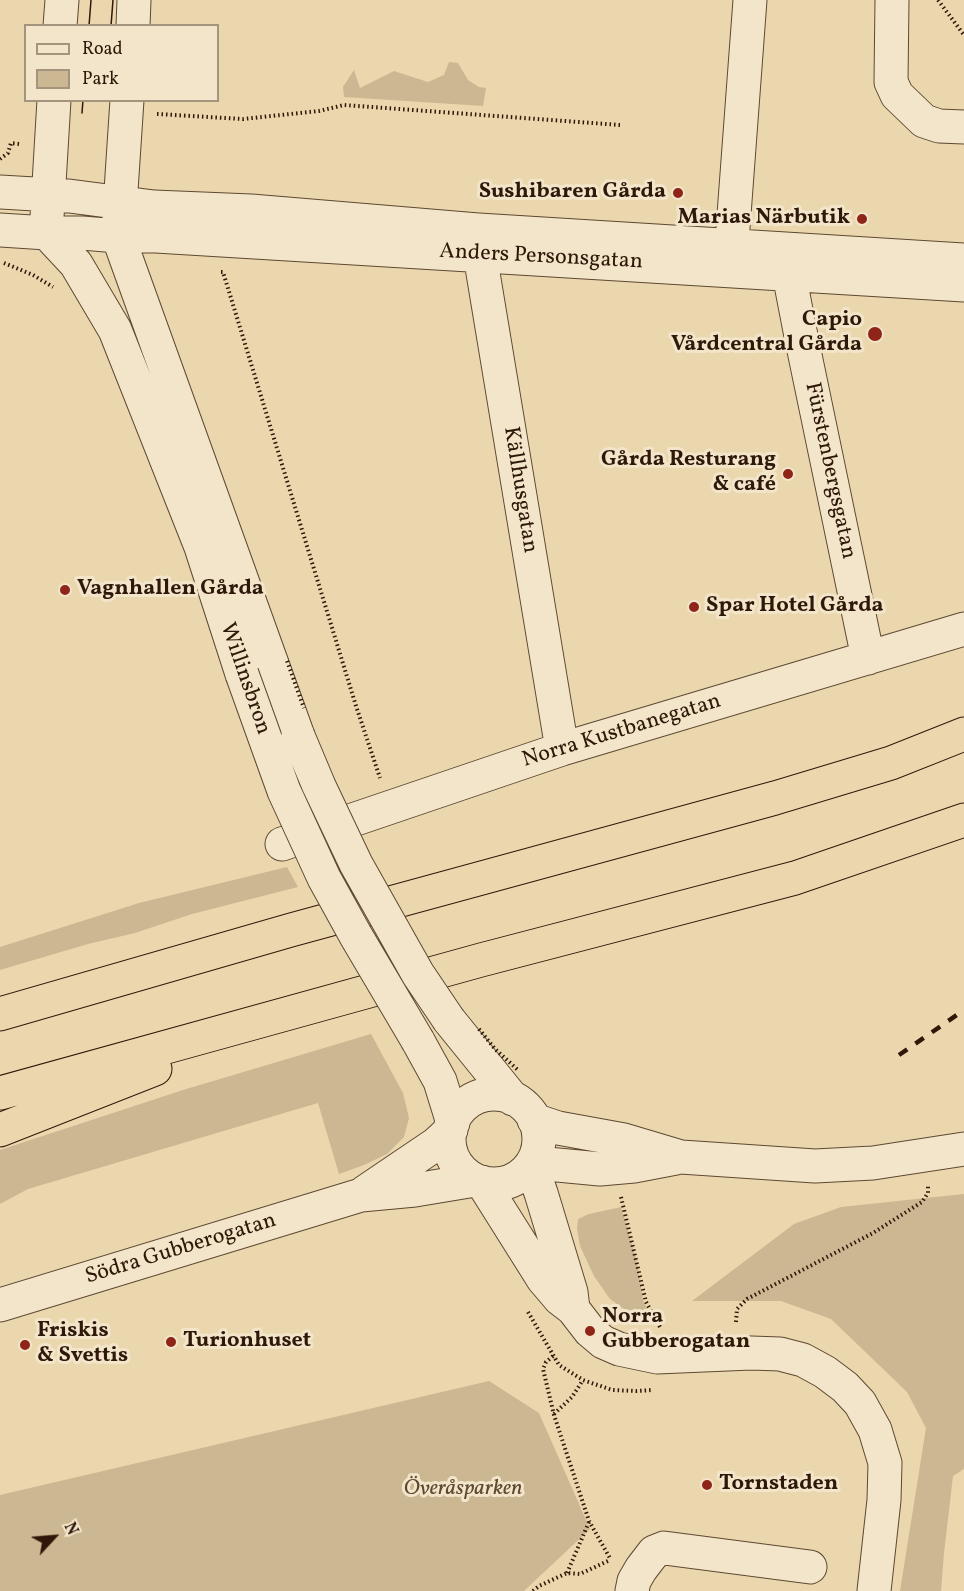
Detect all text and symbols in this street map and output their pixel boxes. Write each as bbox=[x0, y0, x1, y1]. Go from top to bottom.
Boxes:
legend bbox=[24, 24, 219, 102]
text: Road bbox=[82, 37, 123, 62]
text: Park bbox=[82, 67, 119, 92]
place label: Sushibaren Gårda bbox=[479, 180, 666, 206]
marker: Sushibaren Gårda bbox=[671, 186, 685, 200]
place label: Marias Närbutik bbox=[678, 206, 850, 232]
marker: Marias Närbutik bbox=[855, 212, 869, 226]
street label: Anders Personsgatan bbox=[439, 239, 643, 277]
place label: Capio Vårdcentral Gårda bbox=[671, 308, 862, 360]
marker: Capio Vårdcentral Gårda bbox=[866, 325, 884, 343]
street label: Fürstenbergsgatan bbox=[797, 380, 861, 562]
street label: Källhusgatan bbox=[496, 425, 542, 555]
place label: Gårda Resturang & café bbox=[601, 448, 776, 500]
marker: Gårda Resturang & café bbox=[781, 467, 795, 481]
place label: Vagnhallen Gårda bbox=[77, 577, 264, 603]
marker: Vagnhallen Gårda bbox=[58, 583, 72, 597]
place label: Spar Hotel Gårda bbox=[706, 594, 884, 620]
marker: Spar Hotel Gårda bbox=[687, 600, 701, 614]
street label: Willinsbron bbox=[213, 620, 275, 738]
street label: Norra Kustbanegatan bbox=[519, 689, 725, 775]
street label: Södra Gubberogatan bbox=[82, 1208, 280, 1292]
place label: Norra Gubberogatan bbox=[602, 1305, 750, 1356]
place label: Friskis & Svettis bbox=[37, 1319, 128, 1370]
marker: Norra Gubberogatan bbox=[583, 1324, 597, 1338]
place label: Turionhuset bbox=[183, 1329, 311, 1355]
marker: Turionhuset bbox=[164, 1335, 178, 1349]
marker: Friskis & Svettis bbox=[18, 1338, 32, 1352]
place label: Tornstaden bbox=[719, 1472, 838, 1498]
park label: Överåsparken bbox=[404, 1477, 522, 1503]
marker: Tornstaden bbox=[700, 1478, 714, 1492]
north arrow bbox=[24, 1507, 84, 1567]
text: N bbox=[58, 1519, 83, 1539]

